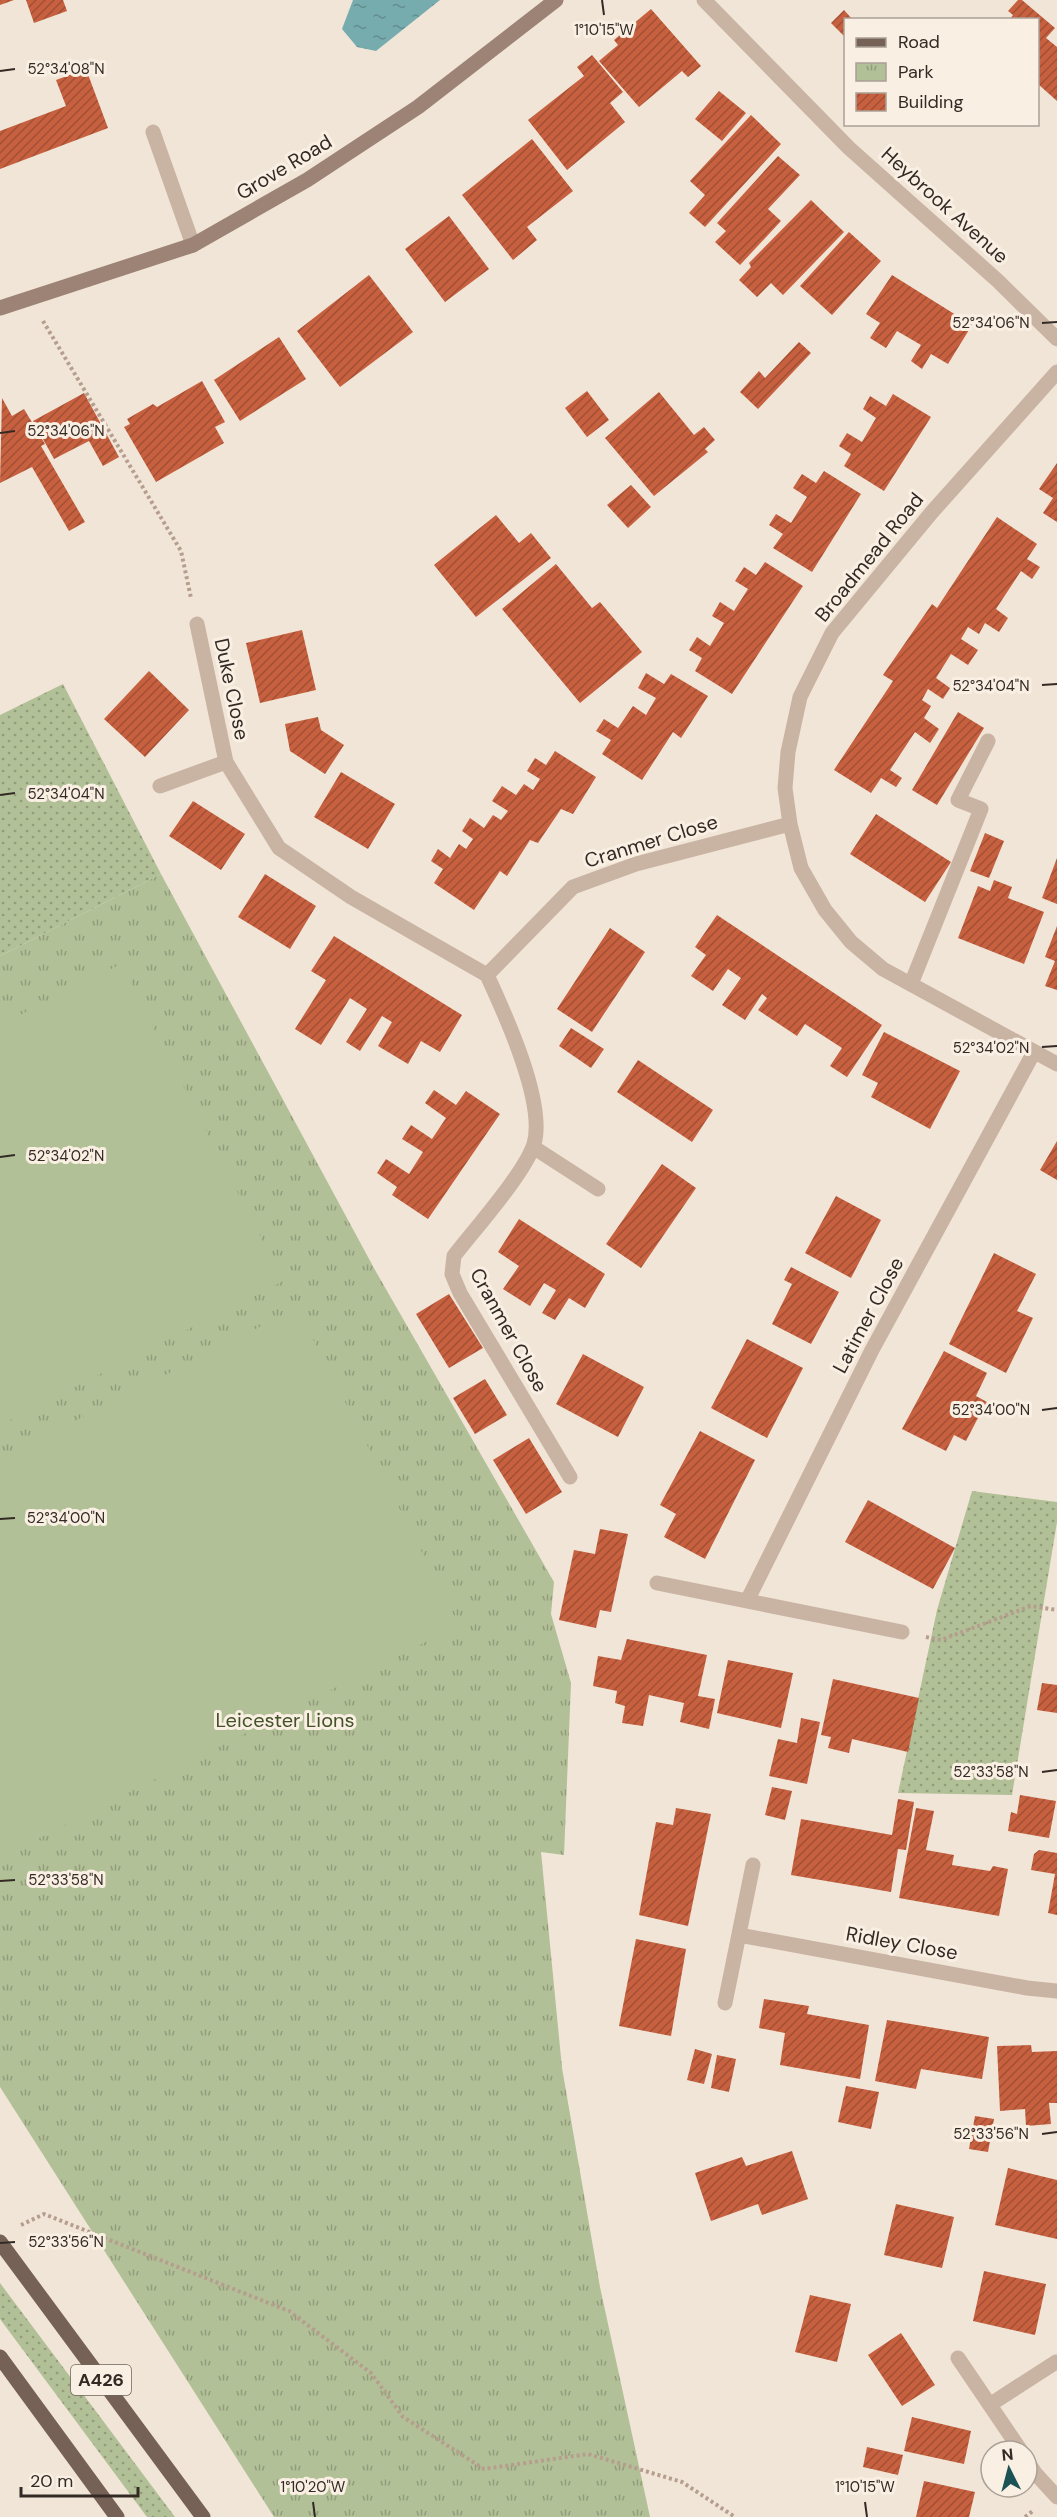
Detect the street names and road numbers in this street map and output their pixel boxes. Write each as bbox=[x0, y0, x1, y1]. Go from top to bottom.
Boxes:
street label: Grove Road bbox=[232, 128, 336, 206]
street label: Heybrook Avenue bbox=[876, 141, 1014, 269]
street label: Broadmead Road bbox=[809, 487, 929, 627]
street label: Duke Close bbox=[209, 636, 255, 742]
street label: Cranmer Close bbox=[581, 808, 721, 874]
street label: Latimer Close bbox=[827, 1252, 909, 1378]
street label: Cranmer Close bbox=[464, 1263, 554, 1397]
street label: Ridley Close bbox=[844, 1920, 960, 1966]
road number: A426 bbox=[71, 2365, 131, 2395]

